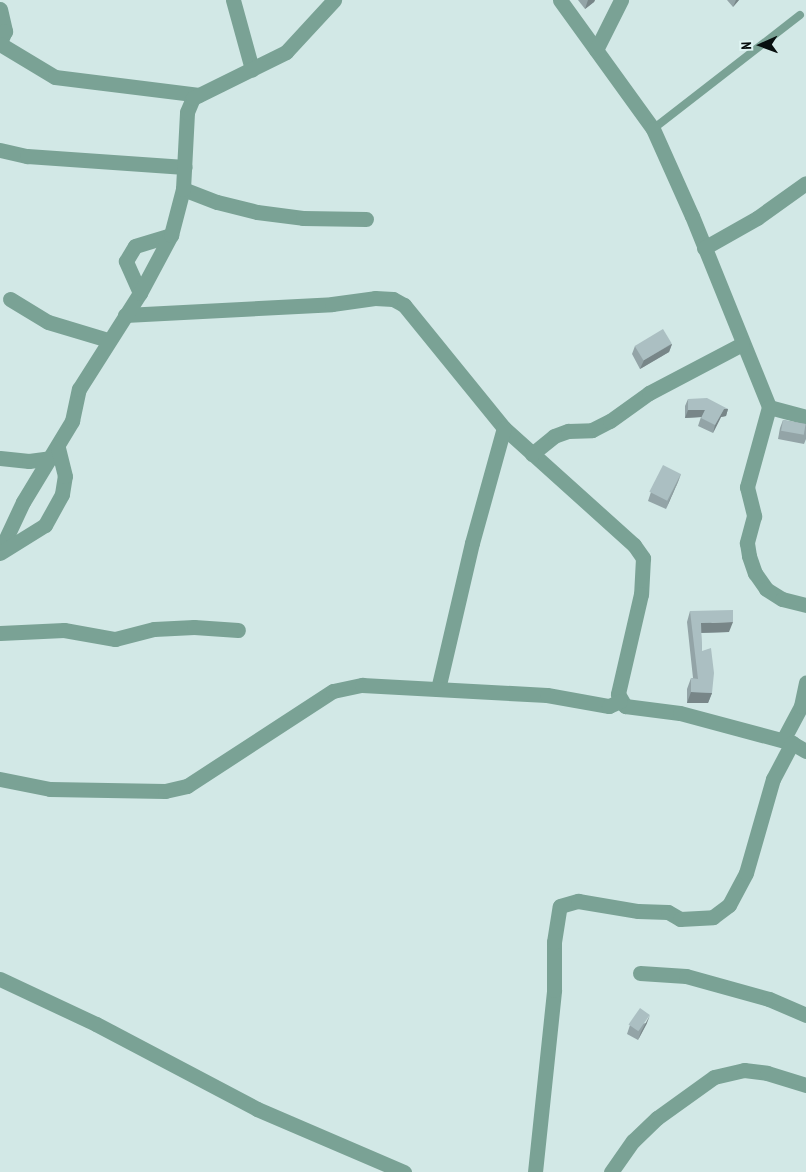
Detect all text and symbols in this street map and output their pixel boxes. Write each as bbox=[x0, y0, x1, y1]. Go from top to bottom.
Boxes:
north arrow bbox=[736, 20, 786, 70]
text: N bbox=[737, 41, 755, 50]

